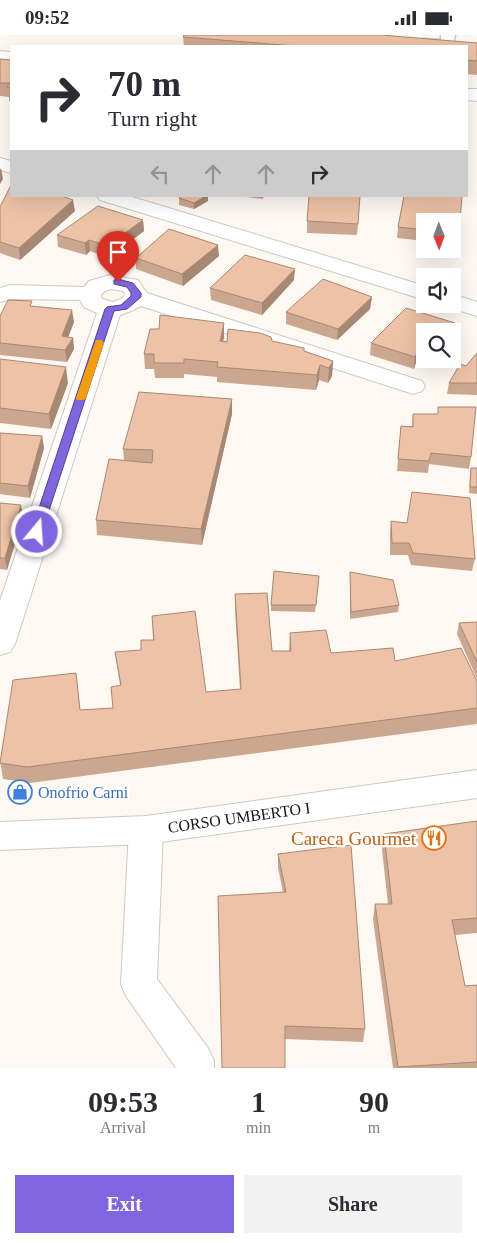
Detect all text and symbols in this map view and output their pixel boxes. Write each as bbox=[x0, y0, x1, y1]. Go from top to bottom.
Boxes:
text: 09:52 bbox=[25, 7, 69, 28]
icon: right bbox=[25, 65, 90, 130]
text: 70 m bbox=[108, 65, 181, 104]
text: Turn right bbox=[108, 106, 197, 131]
icon: left bbox=[146, 160, 174, 188]
icon: ahead bbox=[199, 160, 227, 188]
icon: ahead bbox=[252, 160, 280, 188]
icon: right bbox=[305, 160, 333, 188]
north arrow bbox=[416, 213, 461, 257]
map controls bbox=[416, 213, 461, 368]
pin bbox=[97, 231, 139, 282]
icon: arrive bbox=[104, 238, 132, 266]
button: sound bbox=[416, 268, 461, 313]
button: search bbox=[416, 323, 461, 368]
position arrow bbox=[10, 505, 62, 557]
shop icon: Onofrio Carni bbox=[7, 779, 33, 805]
place label: Onofrio Carni bbox=[38, 784, 129, 801]
street label: CORSO UMBERTO I bbox=[167, 799, 311, 836]
restaurant icon: Careca Gourmet bbox=[421, 825, 447, 851]
place label: Careca Gourmet bbox=[291, 828, 417, 849]
text: 09:53 bbox=[88, 1085, 158, 1118]
text: 1 bbox=[251, 1085, 266, 1118]
text: 90 bbox=[359, 1085, 389, 1118]
text: Arrival bbox=[100, 1119, 146, 1136]
text: min bbox=[246, 1119, 271, 1136]
text: m bbox=[368, 1119, 380, 1136]
button: Exit bbox=[15, 1175, 234, 1233]
button: Share bbox=[244, 1175, 462, 1233]

